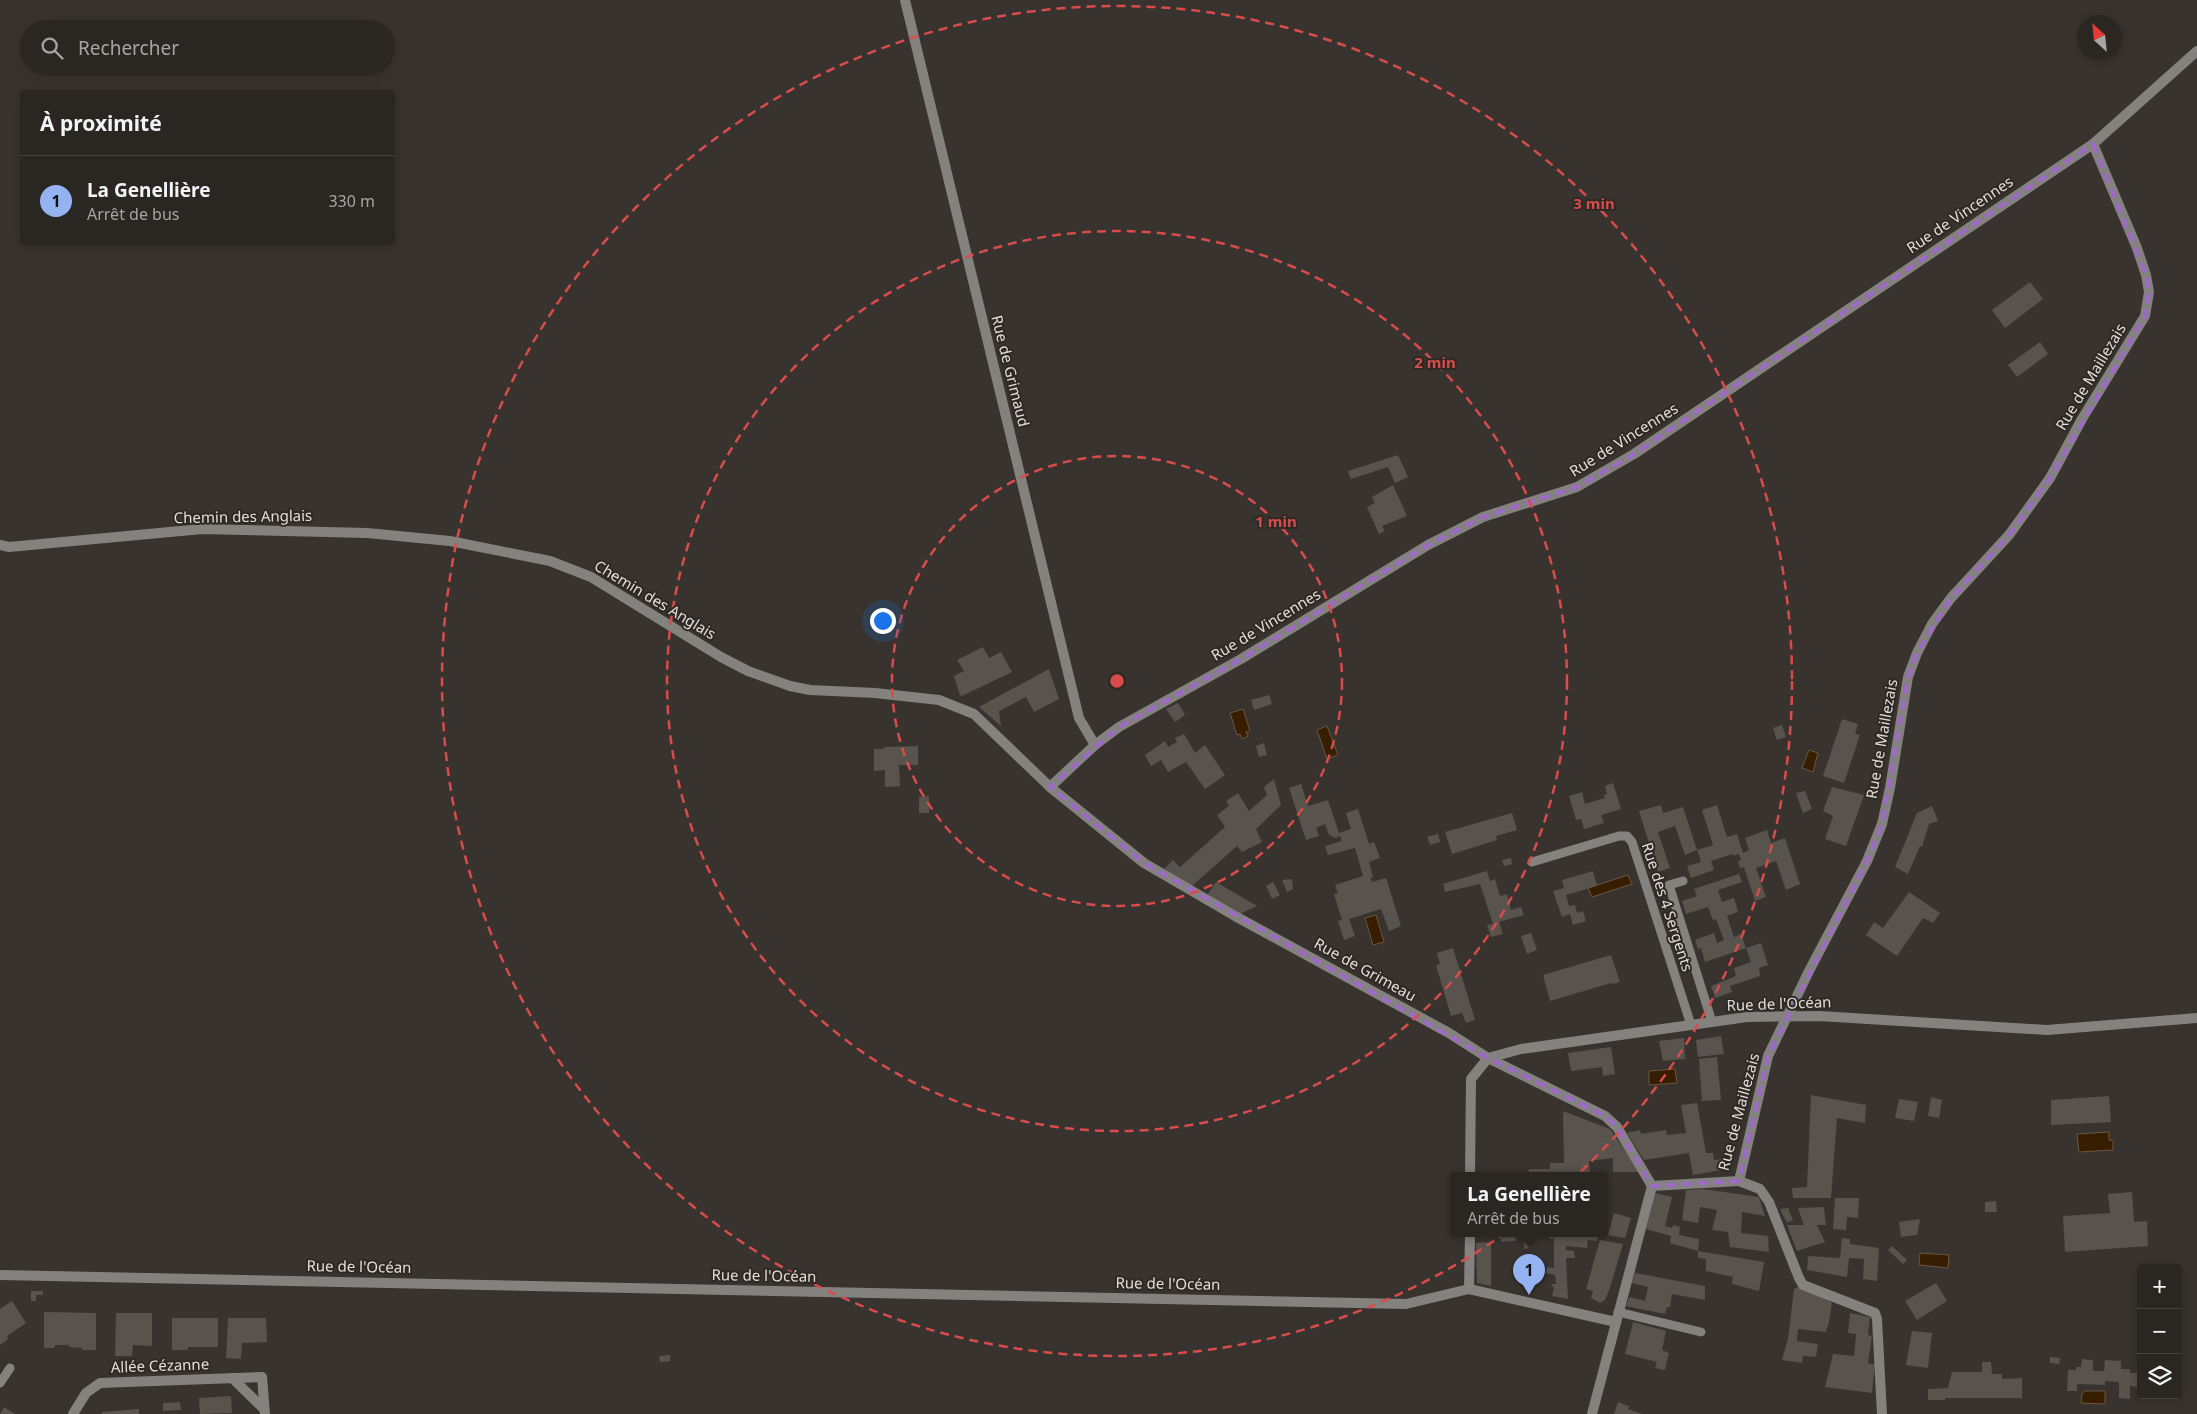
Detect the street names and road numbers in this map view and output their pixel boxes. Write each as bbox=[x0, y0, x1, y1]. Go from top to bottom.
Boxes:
street label: Rue de Vincennes bbox=[1902, 171, 2017, 257]
street label: Rue de Grimaud bbox=[987, 313, 1035, 429]
street label: Rue de Maillezais bbox=[2050, 319, 2130, 434]
street label: Rue de Vincennes bbox=[1565, 398, 1682, 481]
street label: Chemin des Anglais bbox=[174, 505, 312, 527]
street label: Chemin des Anglais bbox=[591, 555, 720, 643]
street label: Rue de Vincennes bbox=[1207, 584, 1324, 665]
street label: Rue de Maillezais bbox=[1861, 678, 1901, 800]
street label: Rue des 4 Sergents bbox=[1638, 840, 1698, 974]
street label: Rue de Grimeau bbox=[1311, 933, 1420, 1005]
street label: Rue de l'Océan bbox=[1726, 991, 1832, 1015]
street label: Rue de Maillezais bbox=[1713, 1051, 1763, 1173]
street label: Rue de l'Océan bbox=[306, 1255, 412, 1277]
street label: Rue de l'Océan bbox=[711, 1264, 817, 1286]
street label: Rue de l'Océan bbox=[1115, 1272, 1221, 1294]
street label: Allée Cézanne bbox=[110, 1353, 209, 1377]

